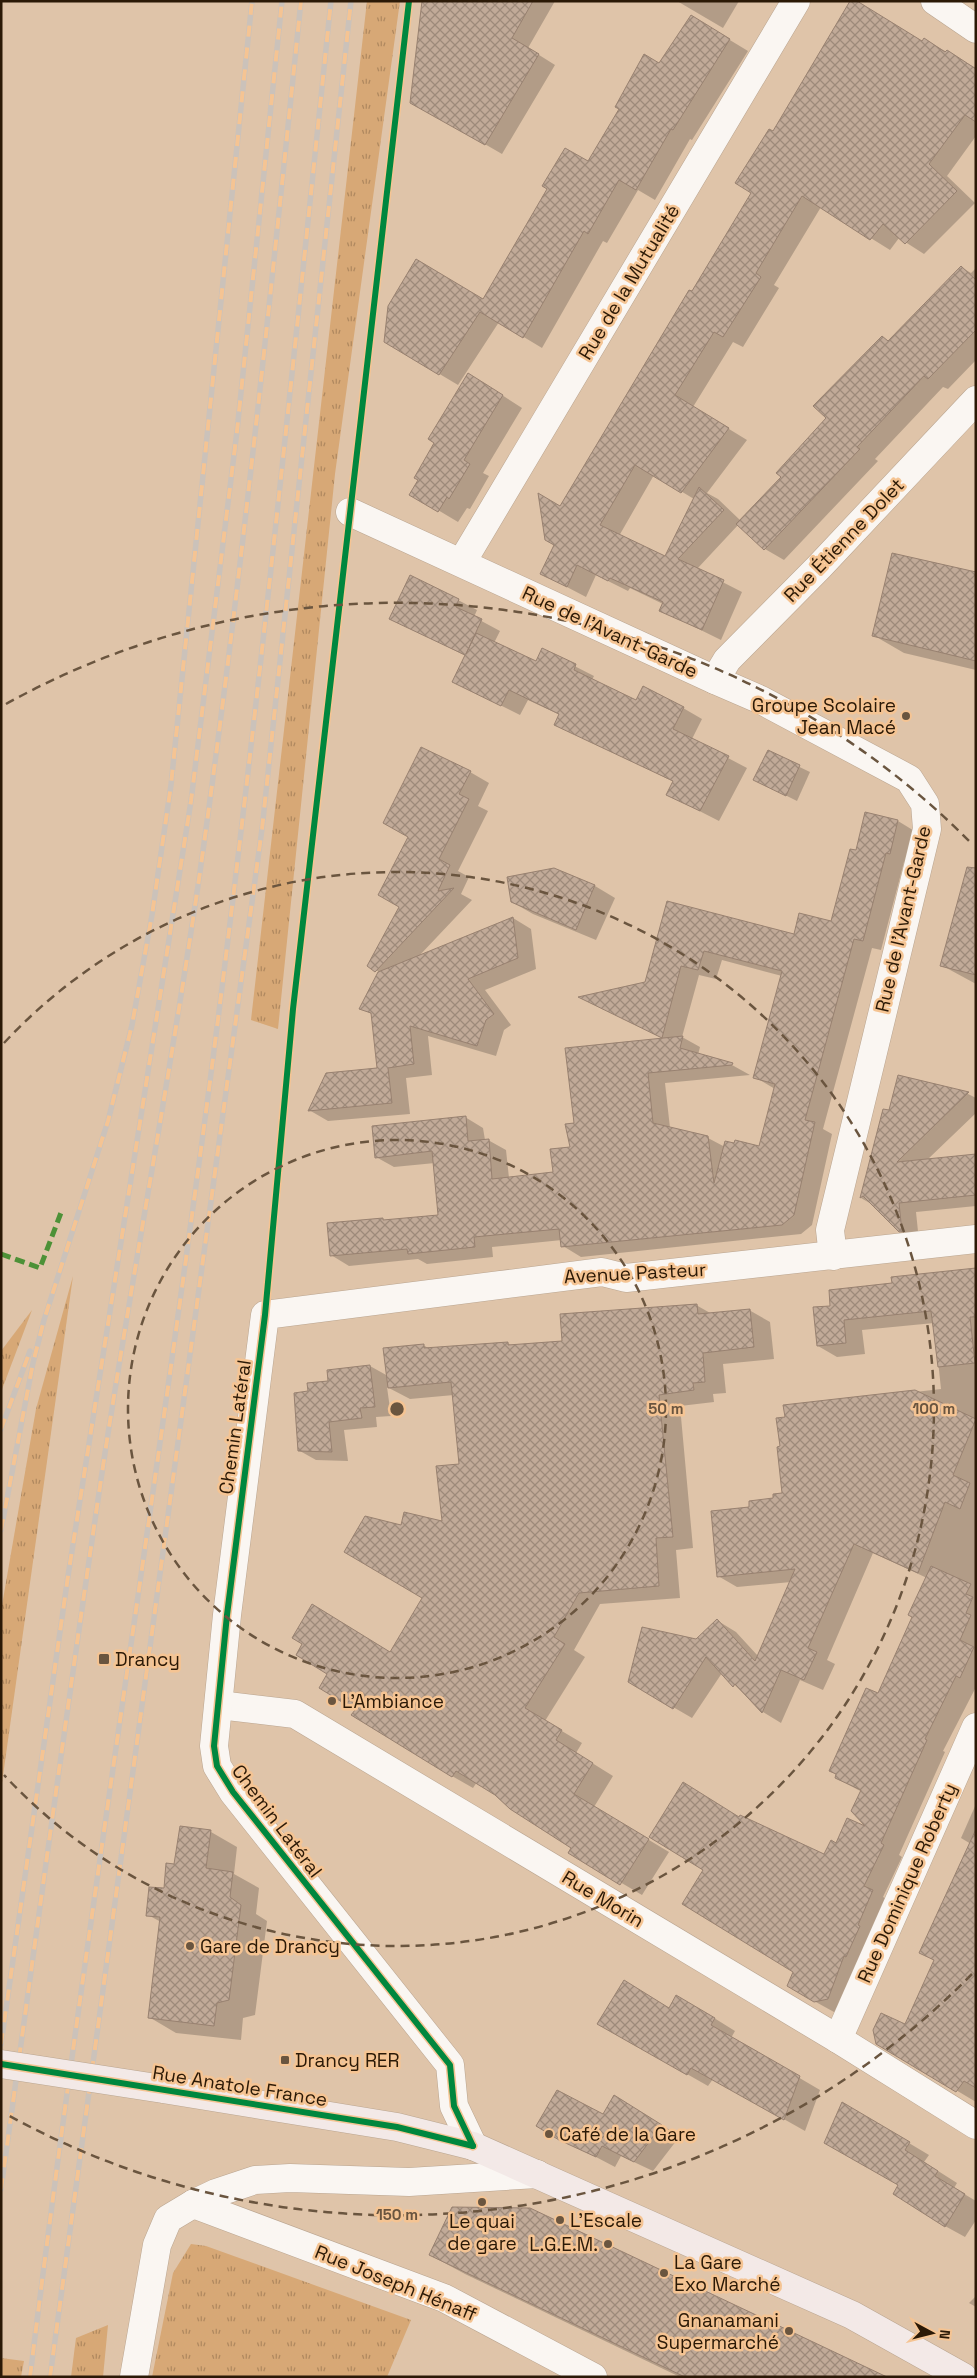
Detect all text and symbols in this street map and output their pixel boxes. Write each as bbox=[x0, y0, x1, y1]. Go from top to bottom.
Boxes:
street label: Rue de la Mutualité bbox=[573, 200, 685, 364]
street label: Rue Étienne Dolet bbox=[778, 473, 910, 607]
street label: Rue de l'Avant-Garde bbox=[518, 580, 702, 684]
place label: Groupe Scolaire Jean Macé bbox=[752, 693, 896, 740]
marker: Groupe Scolaire Jean Macé bbox=[900, 710, 912, 722]
street label: Rue de l'Avant-Garde bbox=[869, 823, 937, 1015]
street label: Avenue Pasteur bbox=[563, 1257, 707, 1289]
street label: Chemin Latéral bbox=[213, 1358, 257, 1496]
text: 50 m bbox=[648, 1399, 684, 1418]
text: 100 m bbox=[913, 1399, 955, 1418]
centre of rings bbox=[388, 1400, 406, 1418]
place label: Drancy bbox=[115, 1647, 180, 1672]
marker: Drancy bbox=[97, 1652, 111, 1666]
place label: L'Ambiance bbox=[342, 1689, 444, 1714]
marker: L'Ambiance bbox=[326, 1695, 338, 1707]
street label: Chemin Latéral bbox=[226, 1759, 328, 1883]
street label: Rue Dominique Roberty bbox=[852, 1779, 962, 1987]
street label: Rue Morin bbox=[557, 1865, 649, 1933]
place label: Gare de Drancy bbox=[200, 1934, 340, 1959]
marker: Gare de Drancy bbox=[184, 1940, 196, 1952]
place label: Drancy RER bbox=[295, 2048, 400, 2073]
marker: Drancy RER bbox=[279, 2054, 291, 2066]
street label: Rue Anatole France bbox=[151, 2060, 329, 2112]
place label: Café de la Gare bbox=[559, 2122, 696, 2147]
marker: Café de la Gare bbox=[543, 2128, 555, 2140]
marker: Le quai de gare bbox=[476, 2196, 488, 2208]
text: 150 m bbox=[376, 2205, 418, 2224]
place label: L'Escale bbox=[570, 2208, 642, 2233]
place label: Le quai de gare bbox=[447, 2209, 517, 2256]
marker: L'Escale bbox=[554, 2214, 566, 2226]
place label: L.G.E.M. bbox=[529, 2232, 598, 2257]
marker: L.G.E.M. bbox=[602, 2238, 614, 2250]
street label: Rue Joseph Hénaff bbox=[311, 2239, 481, 2327]
place label: La Gare Exo Marché bbox=[674, 2250, 780, 2297]
marker: La Gare Exo Marché bbox=[658, 2267, 670, 2279]
place label: Gnanamani Supermarché bbox=[657, 2308, 779, 2355]
north arrow bbox=[907, 2308, 957, 2358]
marker: Gnanamani Supermarché bbox=[783, 2325, 795, 2337]
text: N bbox=[935, 2329, 954, 2340]

